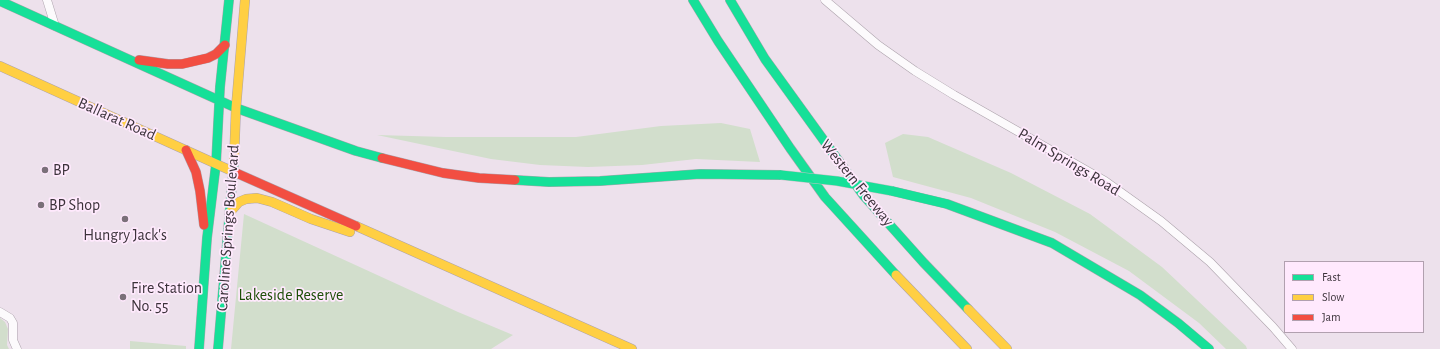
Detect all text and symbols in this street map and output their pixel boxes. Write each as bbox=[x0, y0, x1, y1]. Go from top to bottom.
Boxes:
street label: Ballarat Road bbox=[75, 93, 159, 145]
street label: Palm Springs Road bbox=[1014, 124, 1124, 200]
street label: Western Freeway bbox=[816, 136, 898, 230]
street label: Caroline Springs Boulevard bbox=[213, 144, 243, 312]
place label: BP bbox=[53, 160, 70, 180]
marker: BP bbox=[40, 165, 50, 175]
place label: BP Shop bbox=[49, 195, 100, 215]
marker: BP Shop bbox=[36, 200, 46, 210]
marker: Hungry Jack's bbox=[120, 214, 130, 224]
place label: Hungry Jack's bbox=[83, 225, 167, 245]
legend bbox=[1284, 261, 1424, 333]
text: Fast bbox=[1322, 271, 1341, 283]
place label: Fire Station No. 55 bbox=[131, 278, 202, 316]
park label: Lakeside Reserve bbox=[239, 285, 343, 305]
text: Slow bbox=[1322, 291, 1344, 303]
marker: Fire Station No. 55 bbox=[118, 292, 128, 302]
text: Jam bbox=[1322, 311, 1341, 323]

